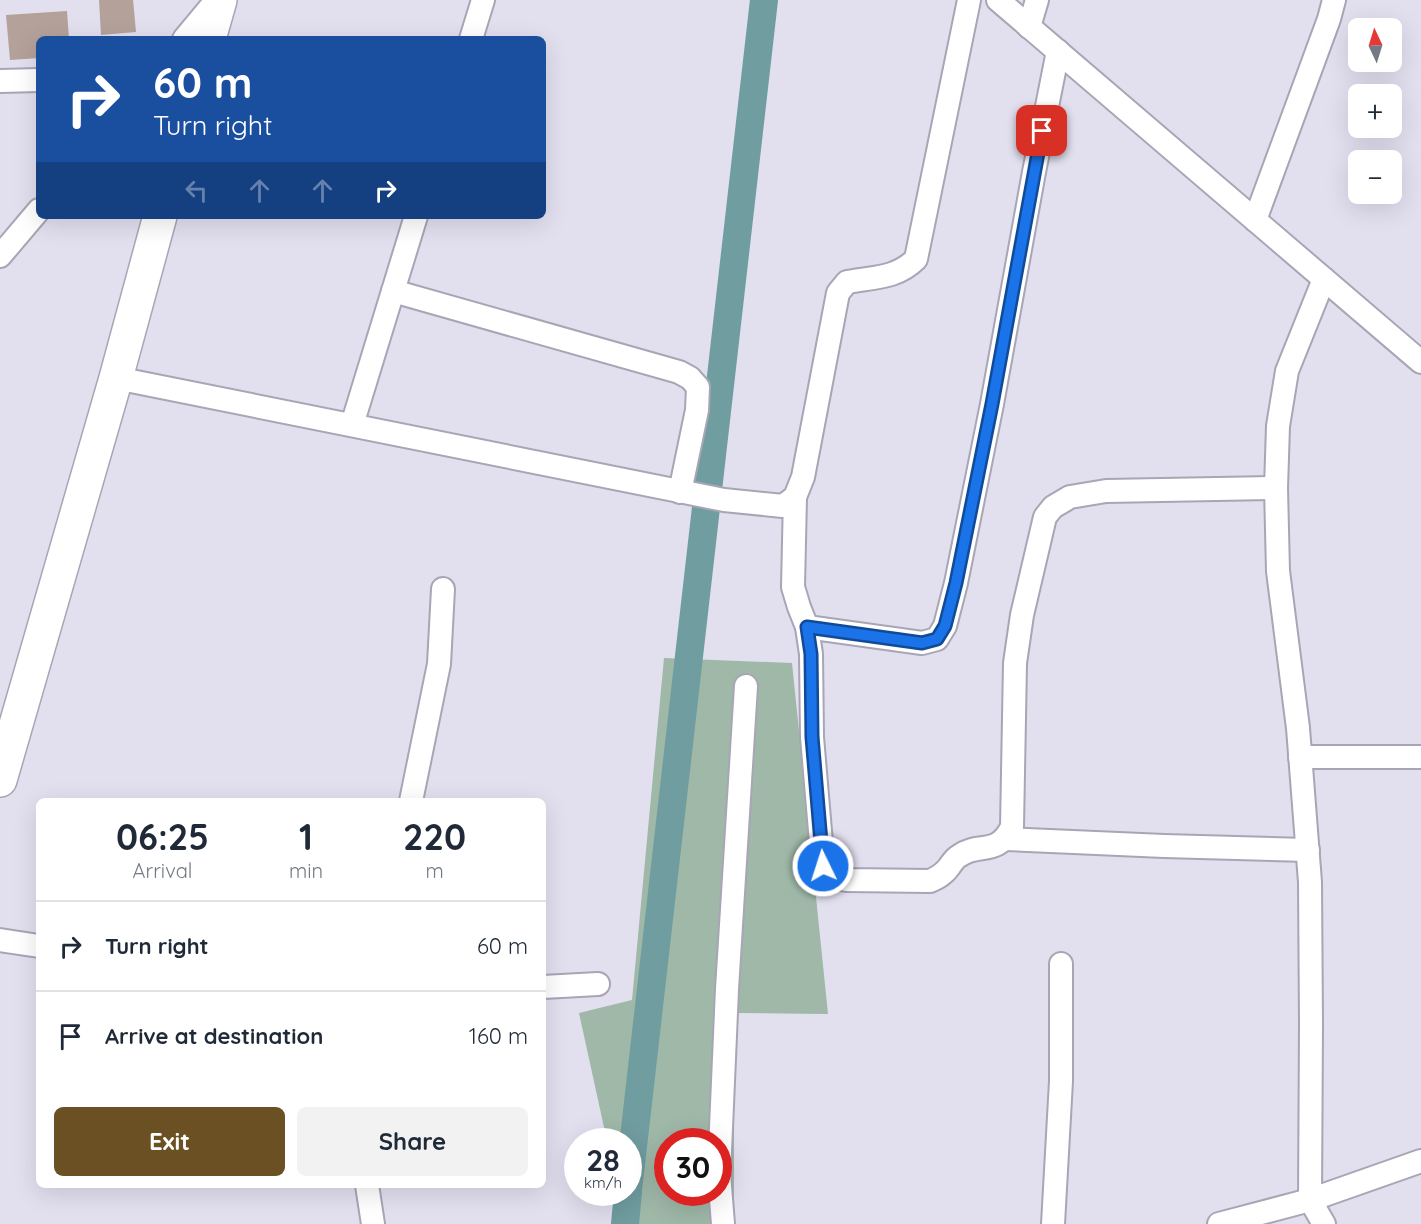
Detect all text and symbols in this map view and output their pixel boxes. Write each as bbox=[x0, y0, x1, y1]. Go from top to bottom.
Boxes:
north arrow bbox=[1348, 18, 1402, 72]
map controls bbox=[1348, 18, 1402, 204]
text: 60 m bbox=[153, 56, 253, 109]
icon: right bbox=[54, 60, 132, 138]
button: + bbox=[1348, 84, 1402, 138]
pin bbox=[1016, 105, 1067, 156]
text: Turn right bbox=[153, 108, 272, 142]
icon: arrive bbox=[1025, 114, 1058, 147]
button: − bbox=[1348, 150, 1402, 204]
icon: left bbox=[180, 174, 213, 207]
icon: ahead bbox=[243, 174, 276, 207]
icon: ahead bbox=[306, 174, 339, 207]
icon: right bbox=[369, 174, 402, 207]
text: 06:25 bbox=[116, 814, 209, 859]
text: 1 bbox=[299, 814, 313, 859]
text: 220 bbox=[403, 814, 466, 859]
position arrow bbox=[791, 834, 855, 898]
text: Arrival bbox=[133, 858, 192, 883]
text: min bbox=[289, 858, 323, 883]
text: m bbox=[425, 858, 444, 883]
icon: right bbox=[54, 930, 87, 963]
text: Turn right bbox=[105, 932, 209, 960]
text: 60 m bbox=[477, 932, 528, 960]
icon: arrive bbox=[54, 1020, 87, 1053]
text: Arrive at destination bbox=[105, 1022, 323, 1050]
text: 160 m bbox=[469, 1022, 528, 1050]
button: Exit bbox=[54, 1107, 285, 1176]
button: Share bbox=[297, 1107, 528, 1176]
speed limit sign: 30 bbox=[654, 1128, 732, 1206]
text: 28 bbox=[586, 1141, 620, 1179]
text: km/h bbox=[584, 1173, 622, 1192]

